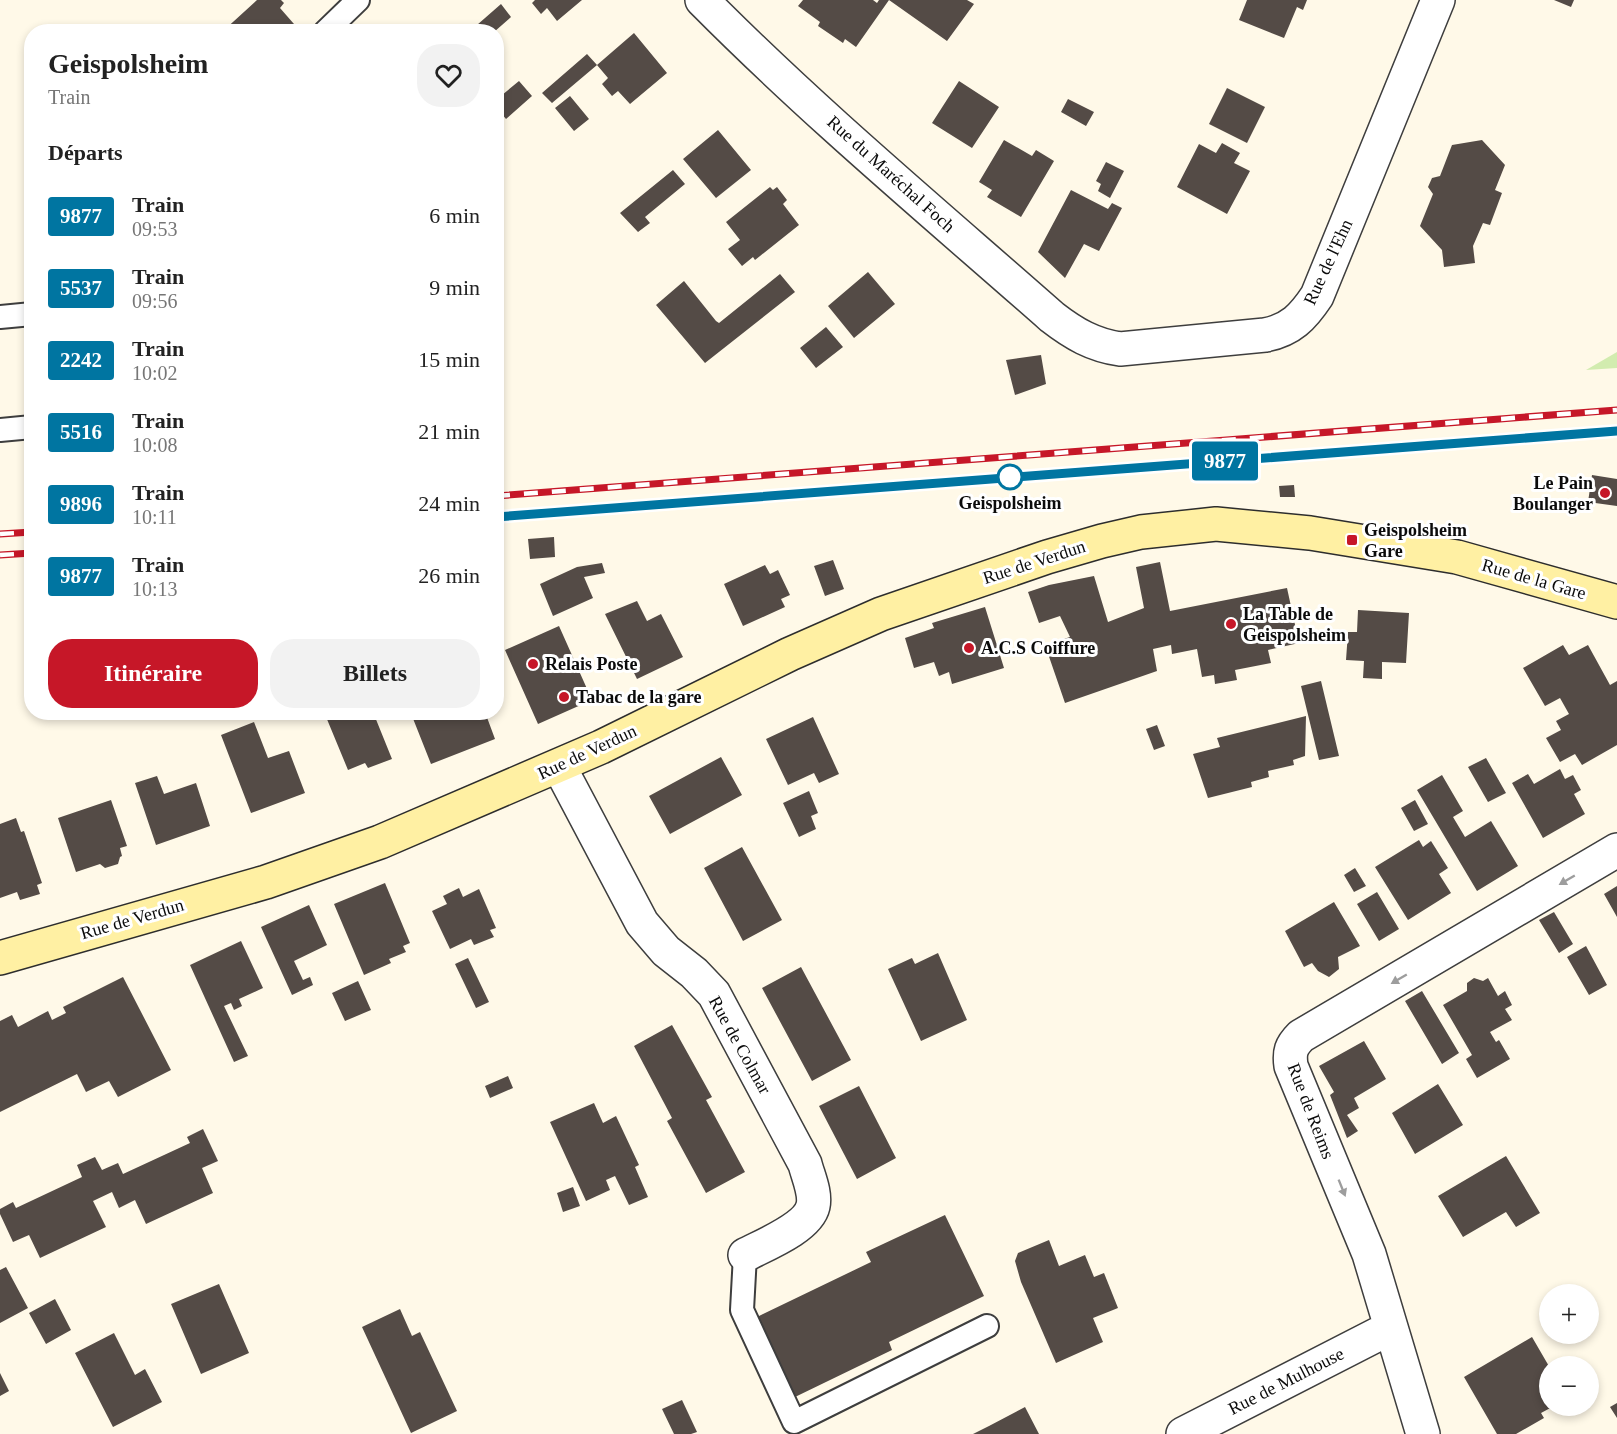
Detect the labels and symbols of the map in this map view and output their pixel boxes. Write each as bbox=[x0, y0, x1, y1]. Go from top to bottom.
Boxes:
street label: Rue du Maréchal Foch bbox=[823, 112, 959, 236]
street label: Rue de l'Ehn bbox=[1299, 216, 1357, 308]
line badge: 9877 bbox=[1183, 442, 1267, 480]
marker: Geispolsheim bbox=[997, 464, 1023, 490]
place label: Le Pain Boulanger bbox=[1513, 473, 1593, 514]
marker: Le Pain Boulanger bbox=[1598, 486, 1612, 500]
place label: Geispolsheim bbox=[958, 493, 1062, 513]
place label: Geispolsheim Gare bbox=[1364, 520, 1467, 561]
marker: Geispolsheim Gare bbox=[1345, 533, 1359, 547]
street label: Rue de Verdun bbox=[980, 536, 1088, 588]
street label: Rue de la Gare bbox=[1480, 555, 1588, 603]
place label: La Table de Geispolsheim bbox=[1243, 604, 1346, 645]
marker: La Table de Geispolsheim bbox=[1224, 617, 1238, 631]
place label: A.C.S Coiffure bbox=[981, 638, 1095, 658]
marker: A.C.S Coiffure bbox=[962, 641, 976, 655]
place label: Relais Poste bbox=[545, 654, 637, 674]
marker: Relais Poste bbox=[526, 657, 540, 671]
place label: Tabac de la gare bbox=[576, 687, 702, 707]
marker: Tabac de la gare bbox=[557, 690, 571, 704]
street label: Rue de Verdun bbox=[534, 720, 640, 784]
one-way arrow bbox=[1558, 875, 1575, 885]
street label: Rue de Verdun bbox=[78, 895, 186, 943]
one-way arrow bbox=[1390, 974, 1407, 984]
street label: Rue de Colmar bbox=[705, 992, 775, 1098]
street label: Rue de Reims bbox=[1284, 1060, 1338, 1162]
one-way arrow bbox=[1338, 1179, 1347, 1197]
street label: Rue de Mulhouse bbox=[1225, 1343, 1347, 1419]

